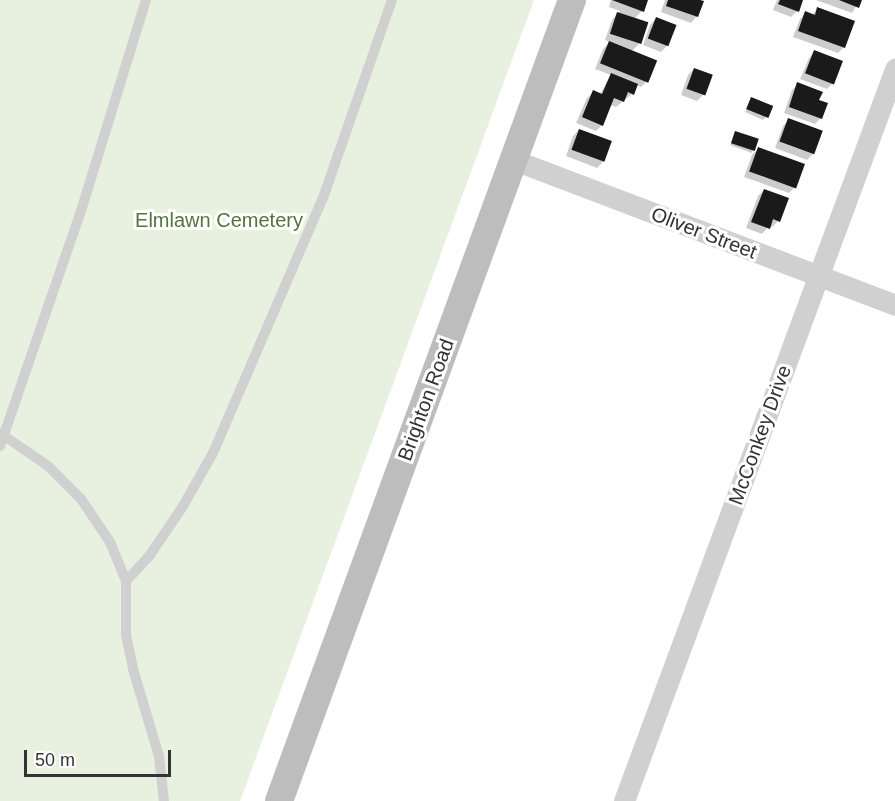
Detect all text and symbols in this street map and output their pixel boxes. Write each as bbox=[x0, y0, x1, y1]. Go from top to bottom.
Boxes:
street label: Oliver Street bbox=[648, 202, 760, 264]
park label: Elmlawn Cemetery bbox=[135, 208, 303, 232]
street label: Brighton Road bbox=[393, 336, 459, 464]
street label: McConkey Drive bbox=[724, 362, 796, 508]
scale bar bbox=[27, 738, 174, 776]
text: 50 m bbox=[35, 750, 75, 770]

